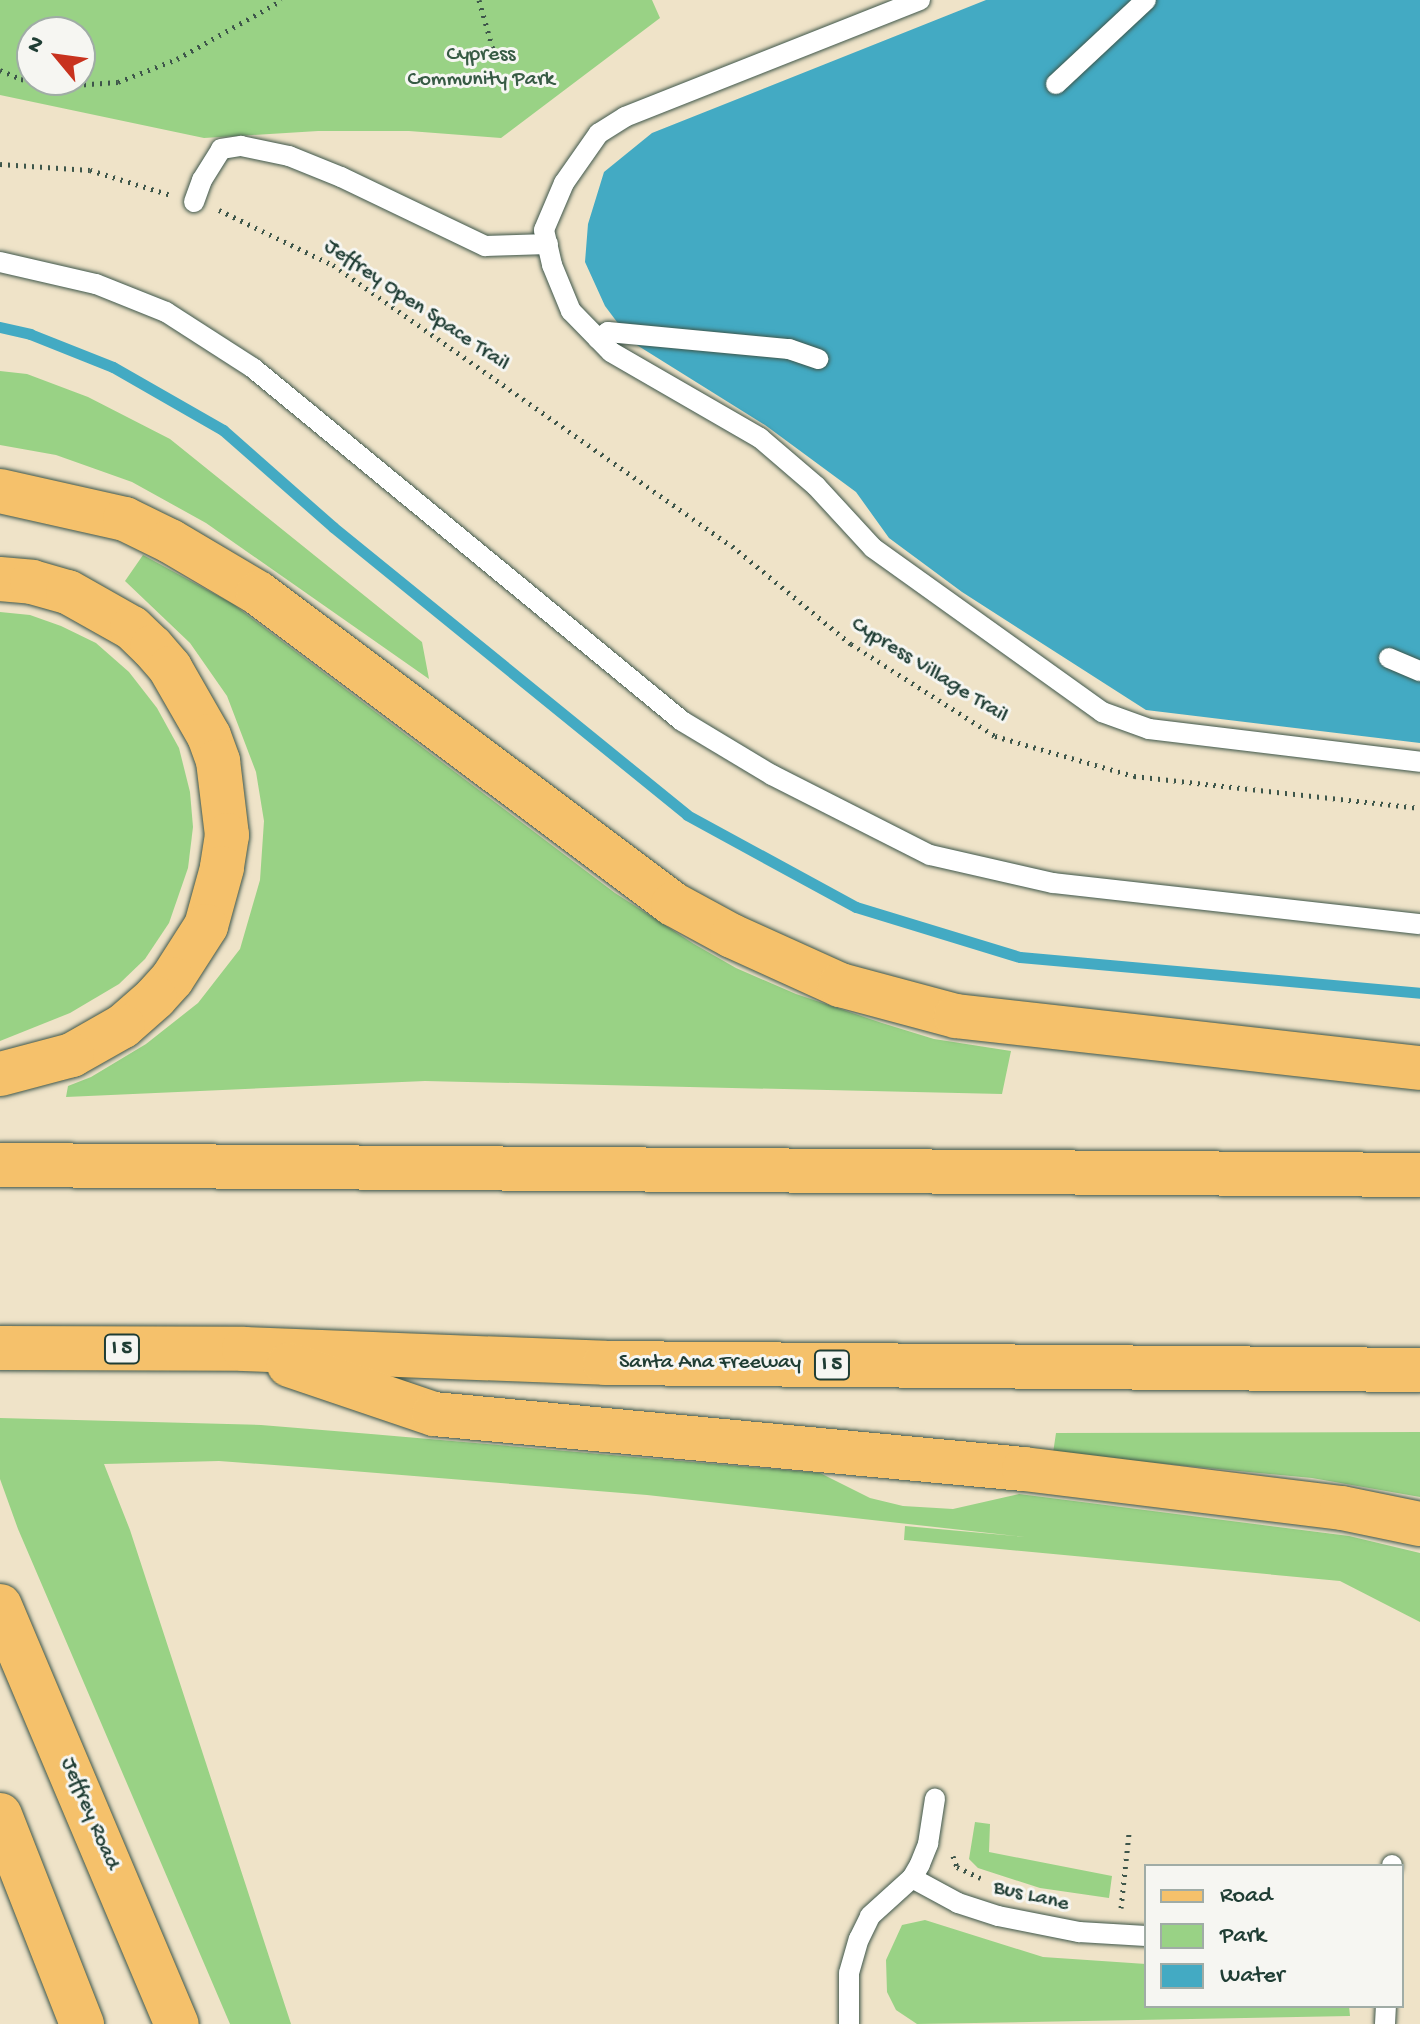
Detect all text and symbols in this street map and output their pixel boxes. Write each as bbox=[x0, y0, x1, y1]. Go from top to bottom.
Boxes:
north arrow bbox=[16, 16, 96, 96]
text: N bbox=[22, 33, 52, 58]
park label: Cypress Community Park bbox=[407, 42, 555, 94]
street label: Jeffrey Open Space Trail bbox=[318, 234, 514, 378]
street label: Cypress Village Trail bbox=[846, 612, 1012, 730]
road number: I 5 bbox=[102, 1333, 142, 1365]
road number: I 5 bbox=[812, 1349, 852, 1381]
street label: Santa Ana Freeway bbox=[619, 1351, 801, 1377]
street label: Jeffrey Road bbox=[53, 1754, 125, 1874]
legend bbox=[1144, 1864, 1404, 2008]
street label: Bus Lane bbox=[991, 1875, 1071, 1919]
text: Road bbox=[1220, 1882, 1272, 1911]
text: Park bbox=[1220, 1922, 1266, 1951]
text: Water bbox=[1220, 1962, 1284, 1991]

